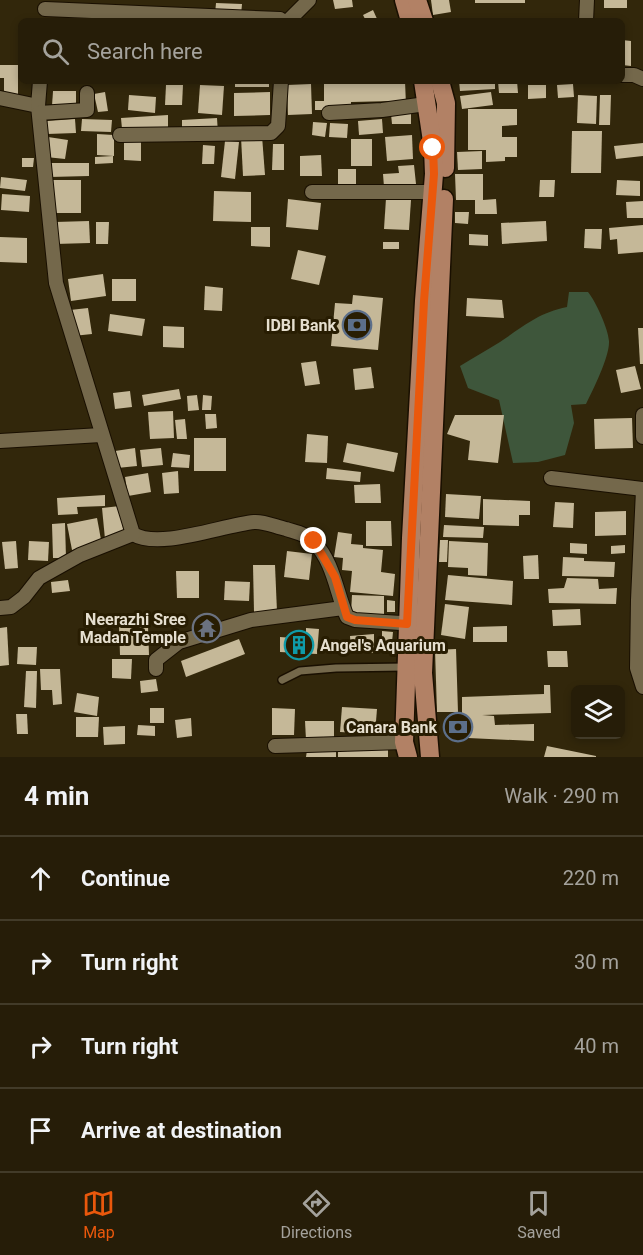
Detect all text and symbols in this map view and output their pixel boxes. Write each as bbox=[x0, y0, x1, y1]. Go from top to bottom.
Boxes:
search box bbox=[18, 18, 625, 84]
icon: search bbox=[39, 35, 72, 68]
text: Search here bbox=[87, 39, 203, 64]
route start bbox=[419, 134, 445, 160]
bank icon: IDBI Bank bbox=[341, 309, 373, 341]
place label: IDBI Bank bbox=[266, 316, 336, 335]
route end bbox=[300, 527, 326, 553]
place label: Neerazhi Sree Madan Temple bbox=[80, 610, 186, 647]
temple icon: Neerazhi Sree Madan Temple bbox=[191, 612, 223, 644]
building icon: Angel's Aquarium bbox=[283, 629, 315, 661]
place label: Angel's Aquarium bbox=[320, 636, 446, 655]
map controls bbox=[571, 685, 625, 739]
button: layers bbox=[571, 685, 625, 739]
bank icon: Canara Bank bbox=[442, 711, 474, 743]
place label: Canara Bank bbox=[346, 718, 437, 737]
text: 4 min bbox=[24, 781, 89, 811]
text: Walk · 290 m bbox=[504, 784, 619, 808]
icon: ahead bbox=[24, 862, 57, 895]
text: Continue bbox=[81, 866, 170, 891]
text: 220 m bbox=[563, 866, 619, 890]
icon: right bbox=[24, 946, 57, 979]
text: Turn right bbox=[81, 950, 178, 975]
text: 30 m bbox=[574, 950, 619, 974]
icon: right bbox=[24, 1030, 57, 1063]
text: Turn right bbox=[81, 1034, 178, 1059]
text: 40 m bbox=[574, 1034, 619, 1058]
icon: arrive bbox=[24, 1114, 57, 1147]
text: Arrive at destination bbox=[81, 1118, 282, 1143]
tab: Map bbox=[82, 1187, 115, 1242]
tab: Directions bbox=[280, 1187, 352, 1242]
tab: Saved bbox=[517, 1187, 561, 1242]

